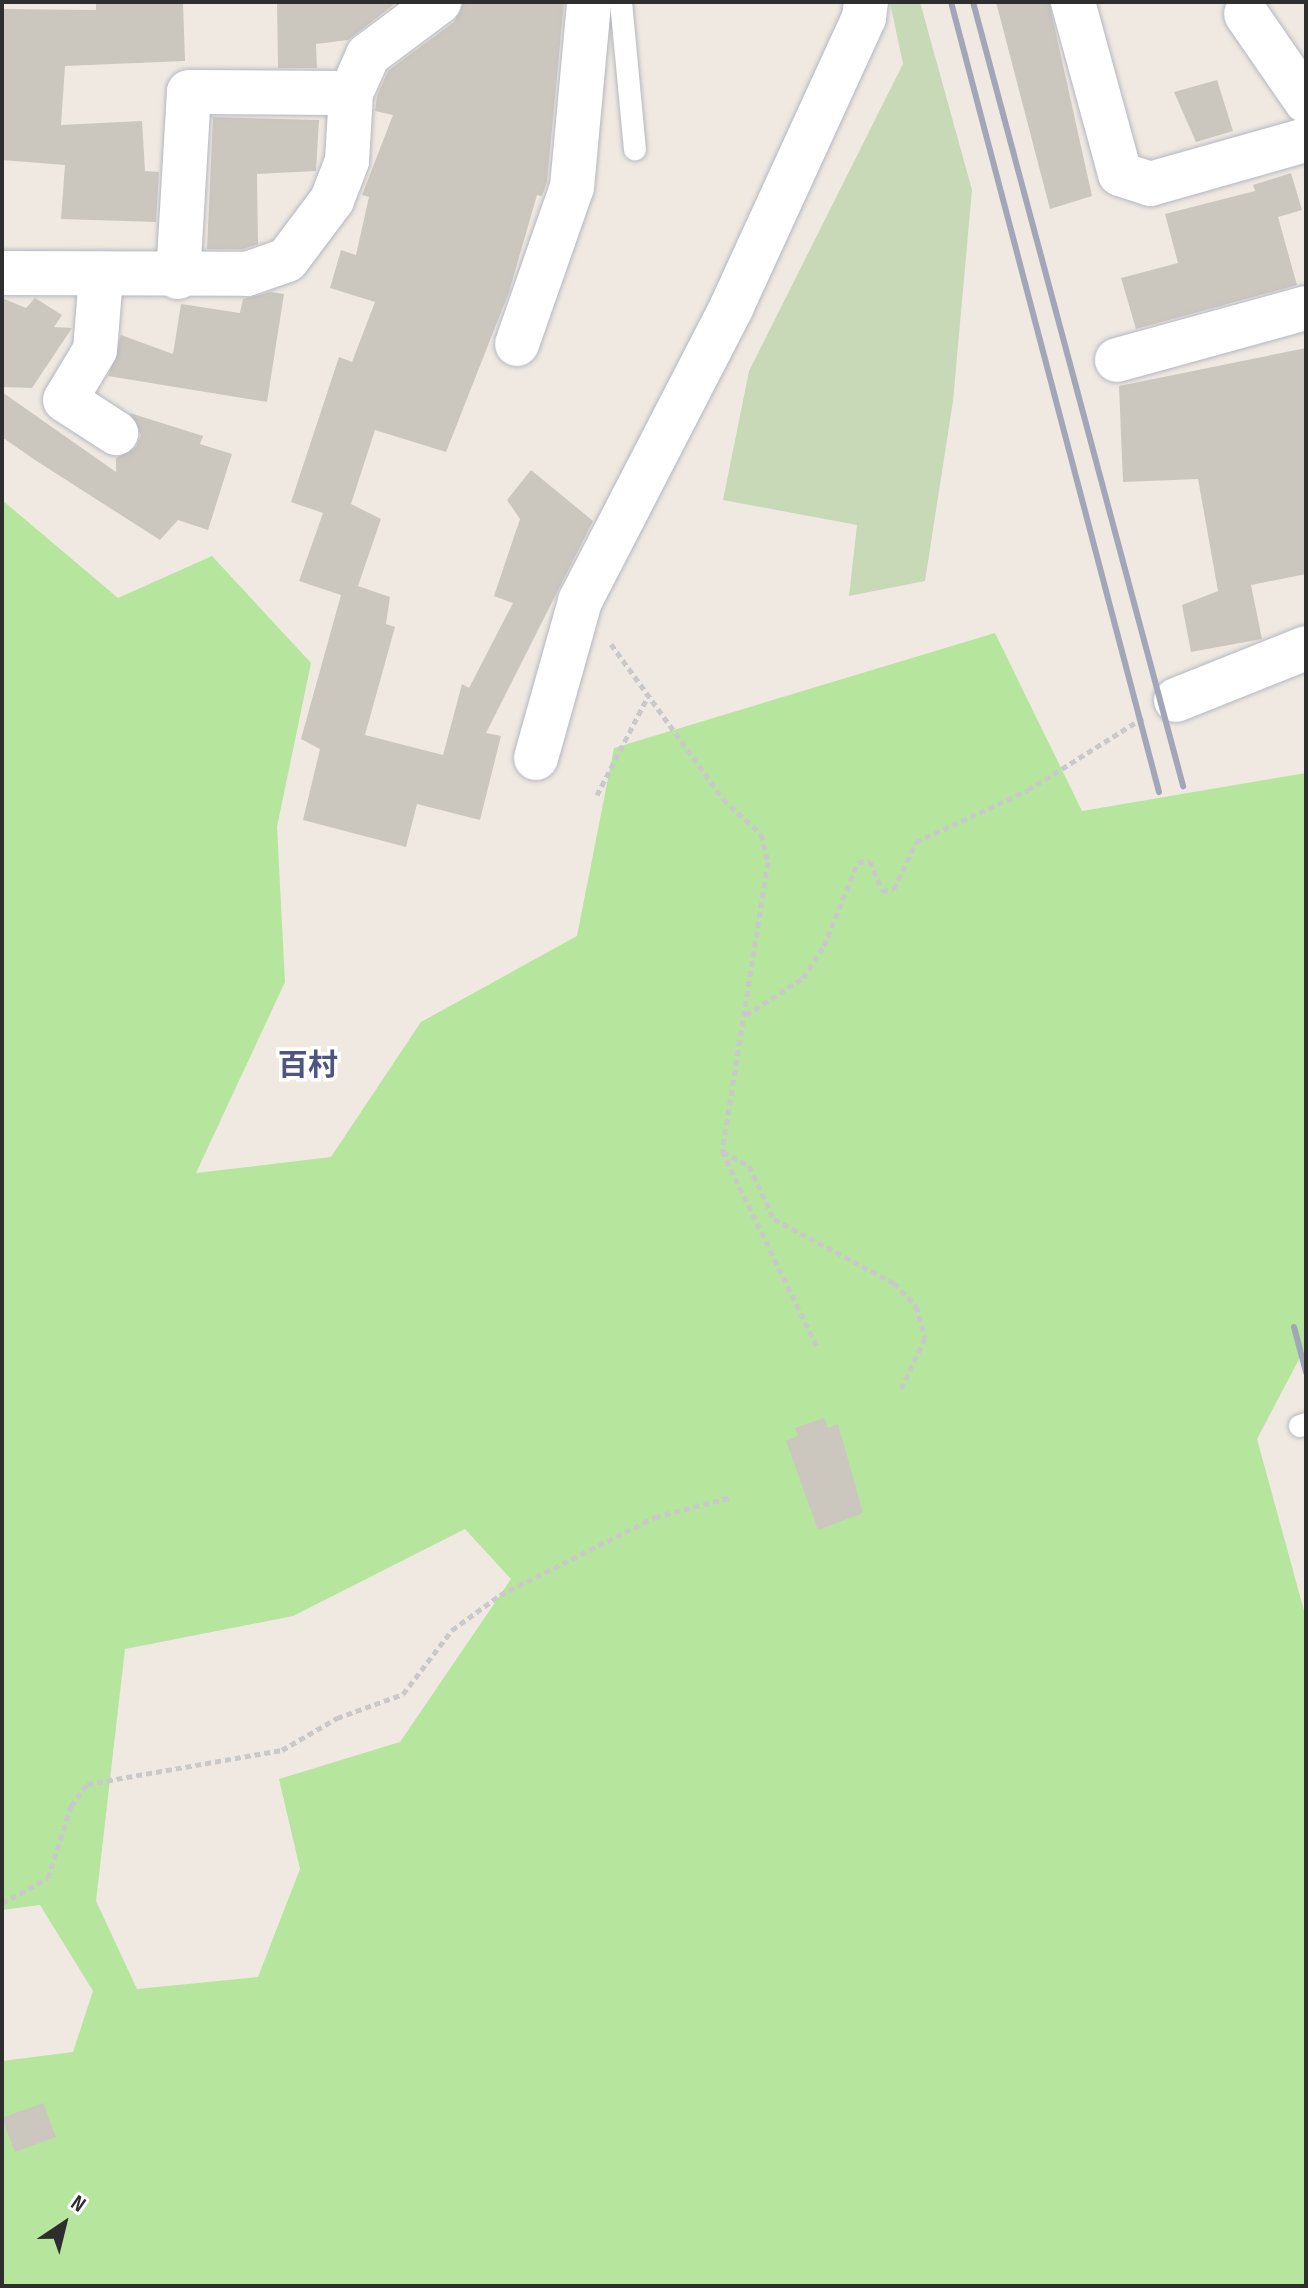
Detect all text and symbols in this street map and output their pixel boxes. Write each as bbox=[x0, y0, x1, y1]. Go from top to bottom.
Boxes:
district label: 百村 bbox=[278, 1048, 338, 1084]
north arrow bbox=[24, 2184, 104, 2264]
text: N bbox=[65, 2190, 91, 2218]

